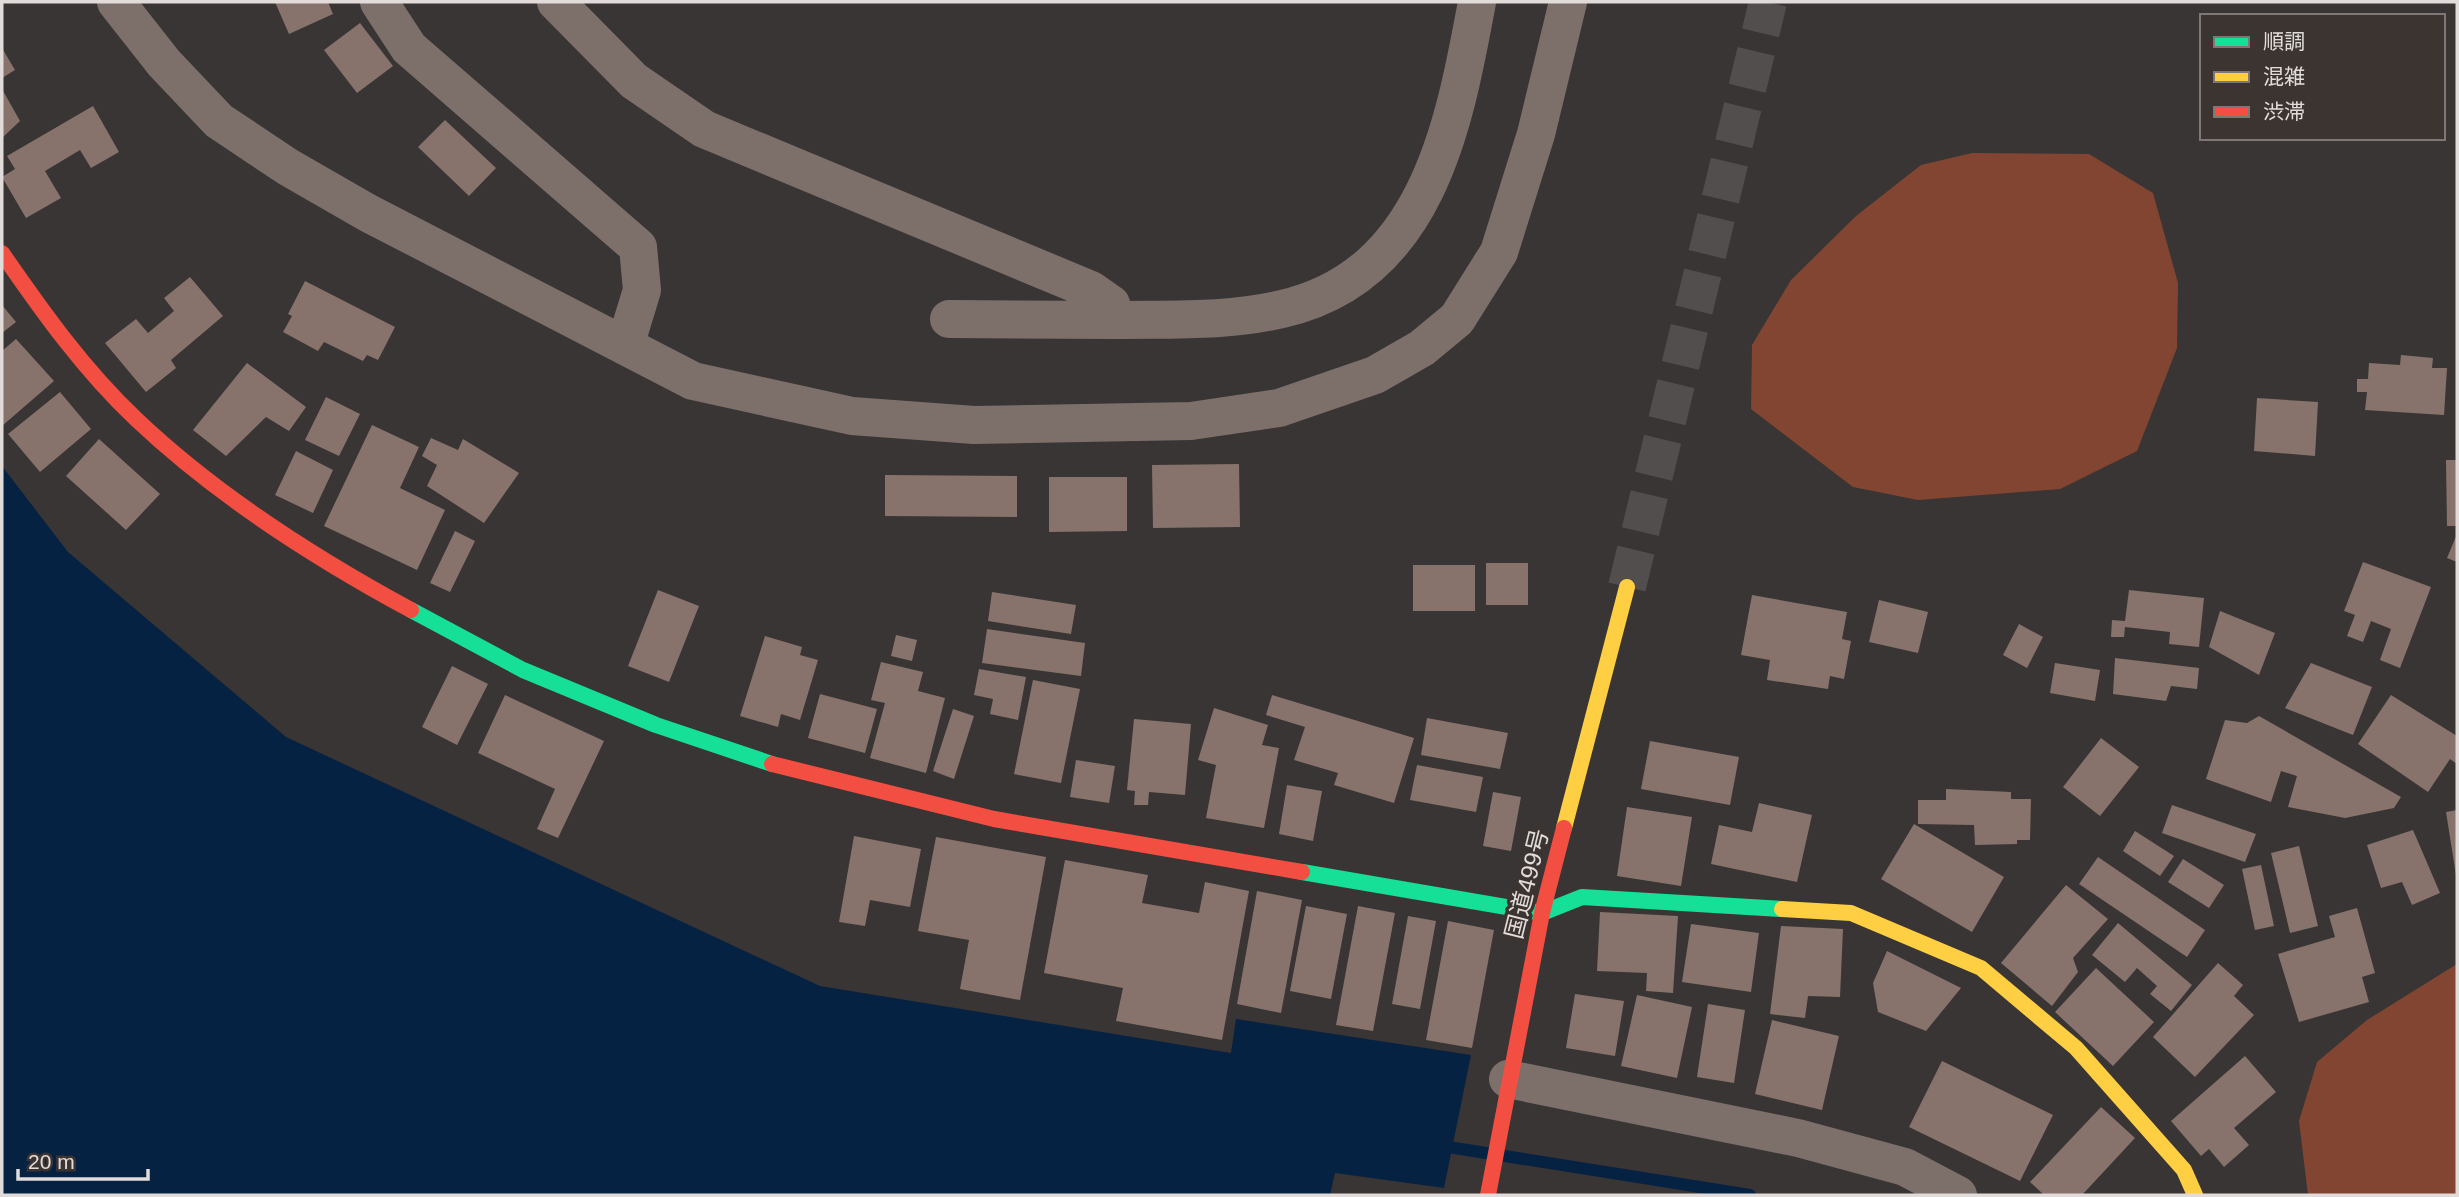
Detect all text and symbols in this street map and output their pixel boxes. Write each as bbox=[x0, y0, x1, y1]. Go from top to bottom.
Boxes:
legend bbox=[2200, 14, 2445, 140]
text: 順調 bbox=[2263, 30, 2305, 53]
text: 混雑 bbox=[2263, 65, 2305, 88]
text: 渋滞 bbox=[2263, 100, 2305, 123]
street label: 国道499号 bbox=[1500, 826, 1553, 942]
scale bar bbox=[18, 1138, 147, 1182]
text: 20 m bbox=[28, 1150, 75, 1173]

